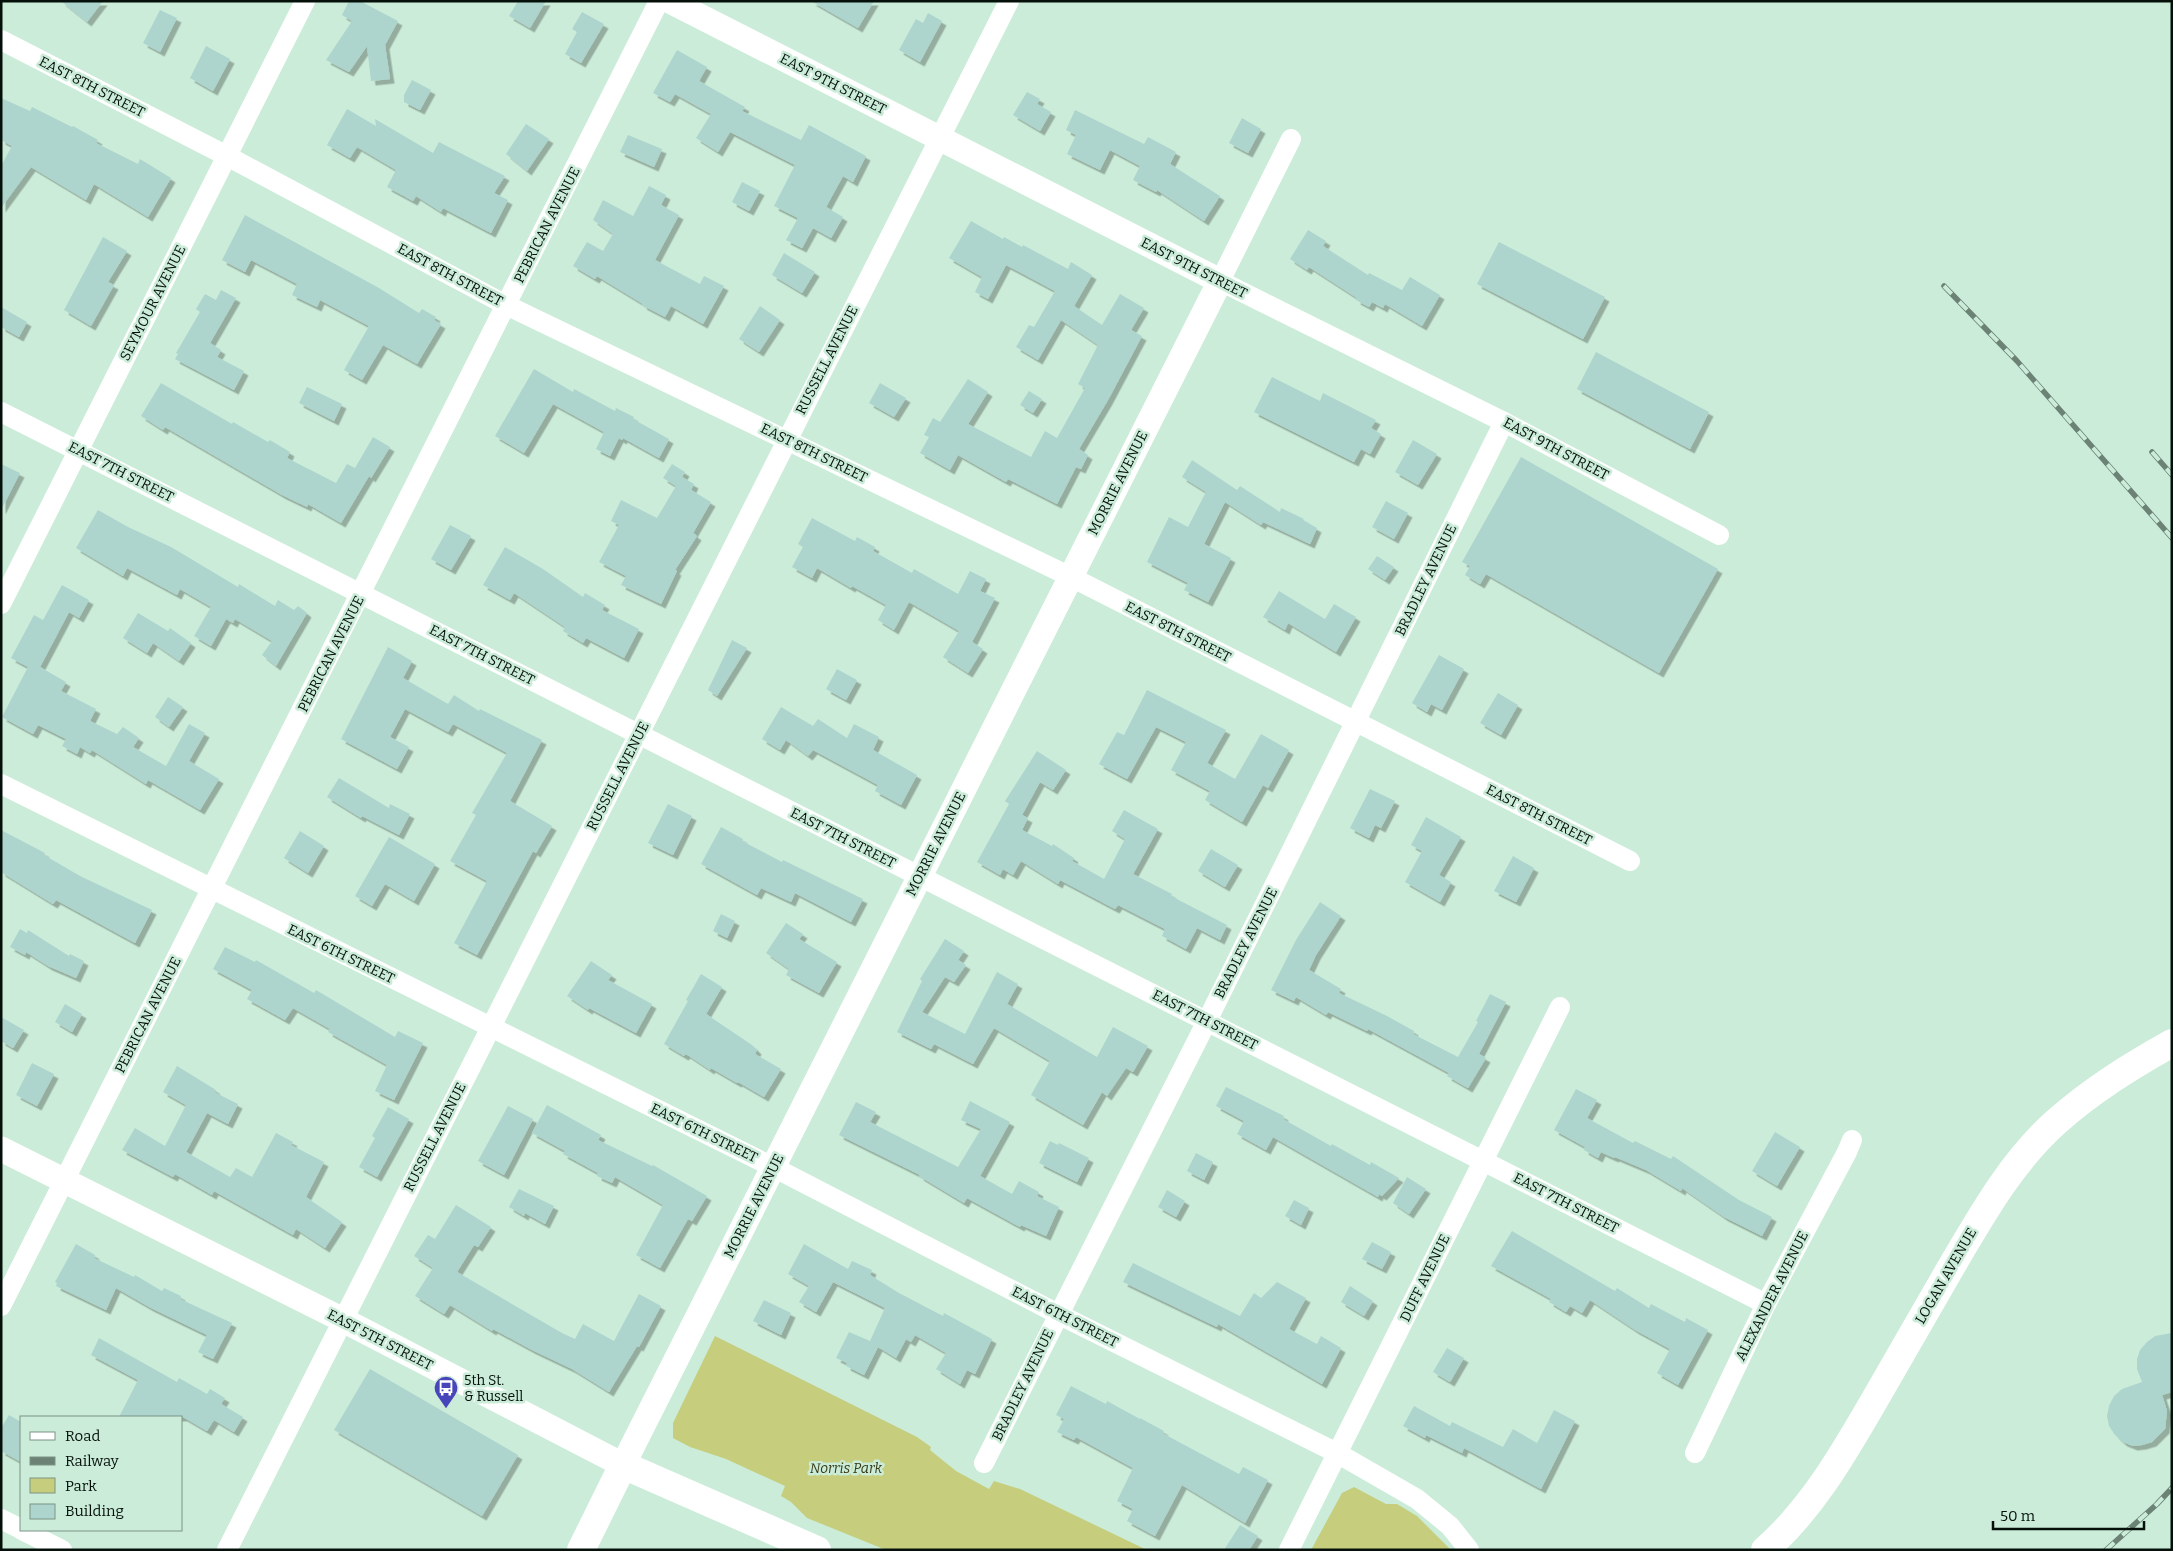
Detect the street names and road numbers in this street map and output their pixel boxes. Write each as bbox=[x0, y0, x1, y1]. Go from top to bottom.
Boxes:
street label: EAST 9TH STREET bbox=[777, 50, 889, 118]
street label: EAST 8TH STREET bbox=[36, 53, 148, 121]
street label: PEBRICAN AVENUE bbox=[510, 164, 584, 286]
street label: EAST 9TH STREET bbox=[1138, 234, 1250, 302]
street label: EAST 8TH STREET bbox=[395, 240, 505, 310]
street label: SEYMOUR AVENUE bbox=[117, 242, 189, 364]
street label: RUSSELL AVENUE bbox=[792, 303, 862, 417]
street label: EAST 9TH STREET bbox=[1500, 414, 1612, 484]
street label: EAST 8TH STREET bbox=[758, 420, 870, 486]
street label: MORRIE AVENUE bbox=[1084, 428, 1152, 538]
street label: EAST 7TH STREET bbox=[66, 438, 176, 506]
street label: BRADLEY AVENUE bbox=[1392, 521, 1460, 639]
street label: PEBRICAN AVENUE bbox=[294, 593, 368, 715]
street label: EAST 8TH STREET bbox=[1122, 598, 1234, 666]
street label: EAST 7TH STREET bbox=[427, 621, 537, 689]
street label: RUSSELL AVENUE bbox=[583, 719, 653, 833]
street label: EAST 8TH STREET bbox=[1483, 781, 1595, 849]
street label: MORRIE AVENUE bbox=[902, 789, 970, 899]
street label: EAST 7TH STREET bbox=[788, 804, 898, 872]
street label: BRADLEY AVENUE bbox=[1211, 885, 1281, 1001]
street label: EAST 6TH STREET bbox=[285, 921, 397, 987]
street label: PEBRICAN AVENUE bbox=[111, 954, 185, 1076]
street label: EAST 7TH STREET bbox=[1150, 986, 1260, 1054]
street label: RUSSELL AVENUE bbox=[400, 1080, 470, 1194]
street label: EAST 6TH STREET bbox=[648, 1100, 760, 1166]
street label: MORRIE AVENUE bbox=[720, 1151, 788, 1261]
street label: EAST 7TH STREET bbox=[1511, 1169, 1621, 1237]
street label: LOGAN AVENUE bbox=[1912, 1225, 1980, 1327]
street label: ALEXANDER AVENUE bbox=[1732, 1228, 1812, 1364]
street label: DUFF AVENUE bbox=[1396, 1231, 1454, 1325]
street label: EAST 6TH STREET bbox=[1009, 1283, 1121, 1351]
street label: EAST 5TH STREET bbox=[324, 1306, 436, 1374]
street label: BRADLEY AVENUE bbox=[989, 1326, 1057, 1444]

